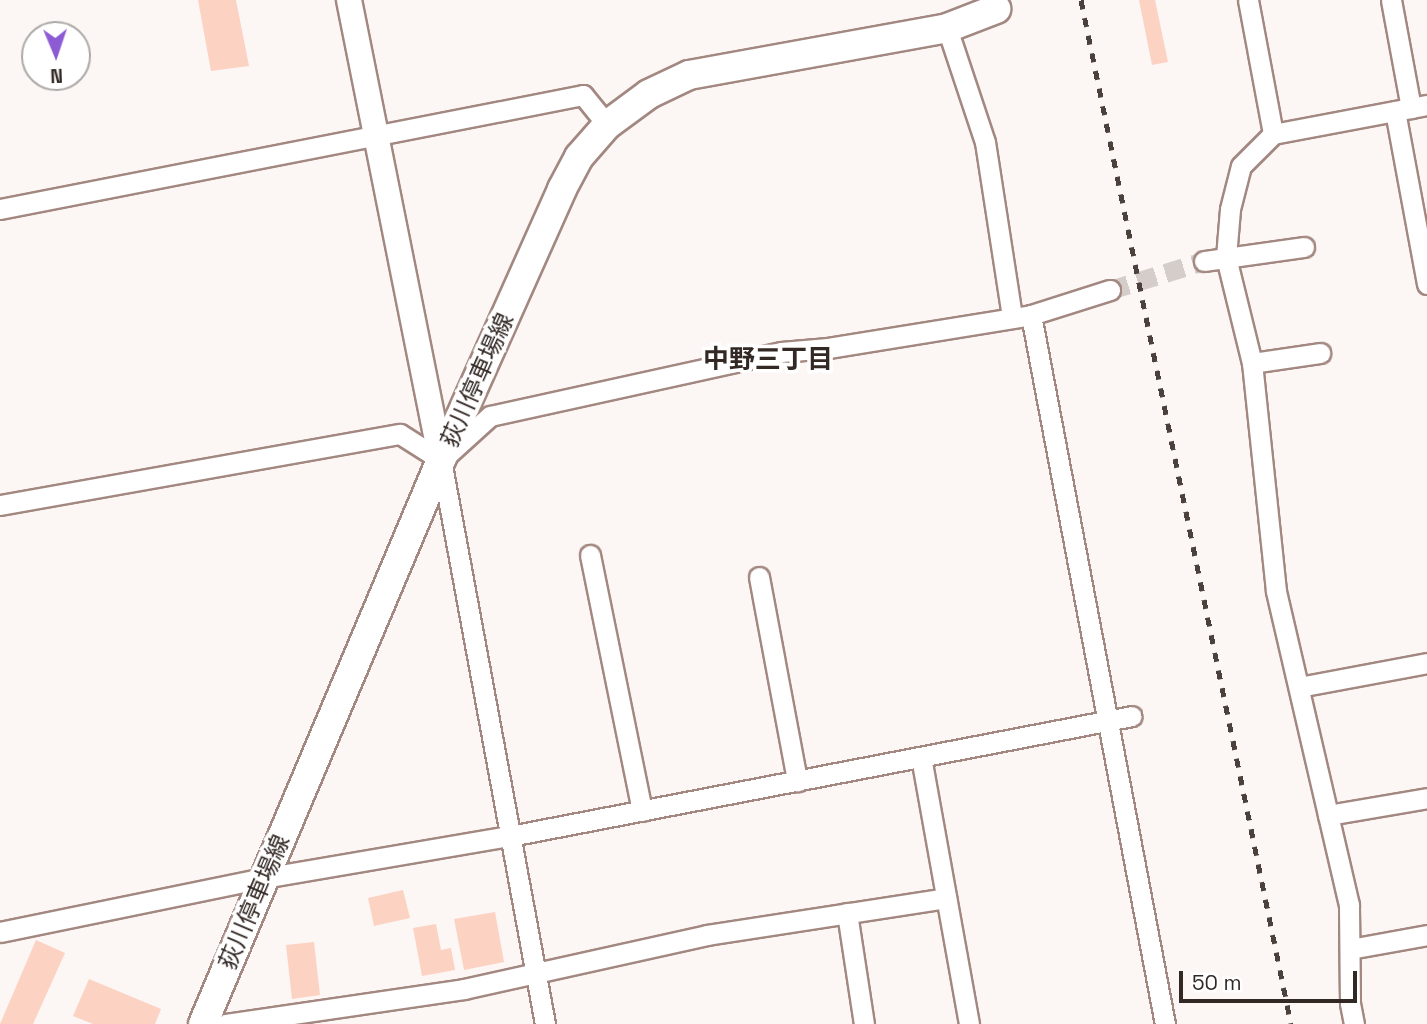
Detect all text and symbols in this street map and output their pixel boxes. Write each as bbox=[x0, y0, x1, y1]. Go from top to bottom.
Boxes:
north arrow bbox=[21, 21, 91, 91]
text: N bbox=[50, 63, 63, 88]
street label: 荻川停車場線 bbox=[435, 308, 519, 452]
district label: 中野三丁目 bbox=[703, 344, 833, 376]
street label: 荻川停車場線 bbox=[213, 830, 295, 974]
scale bar bbox=[1182, 958, 1360, 1002]
text: 50 m bbox=[1192, 969, 1242, 996]

